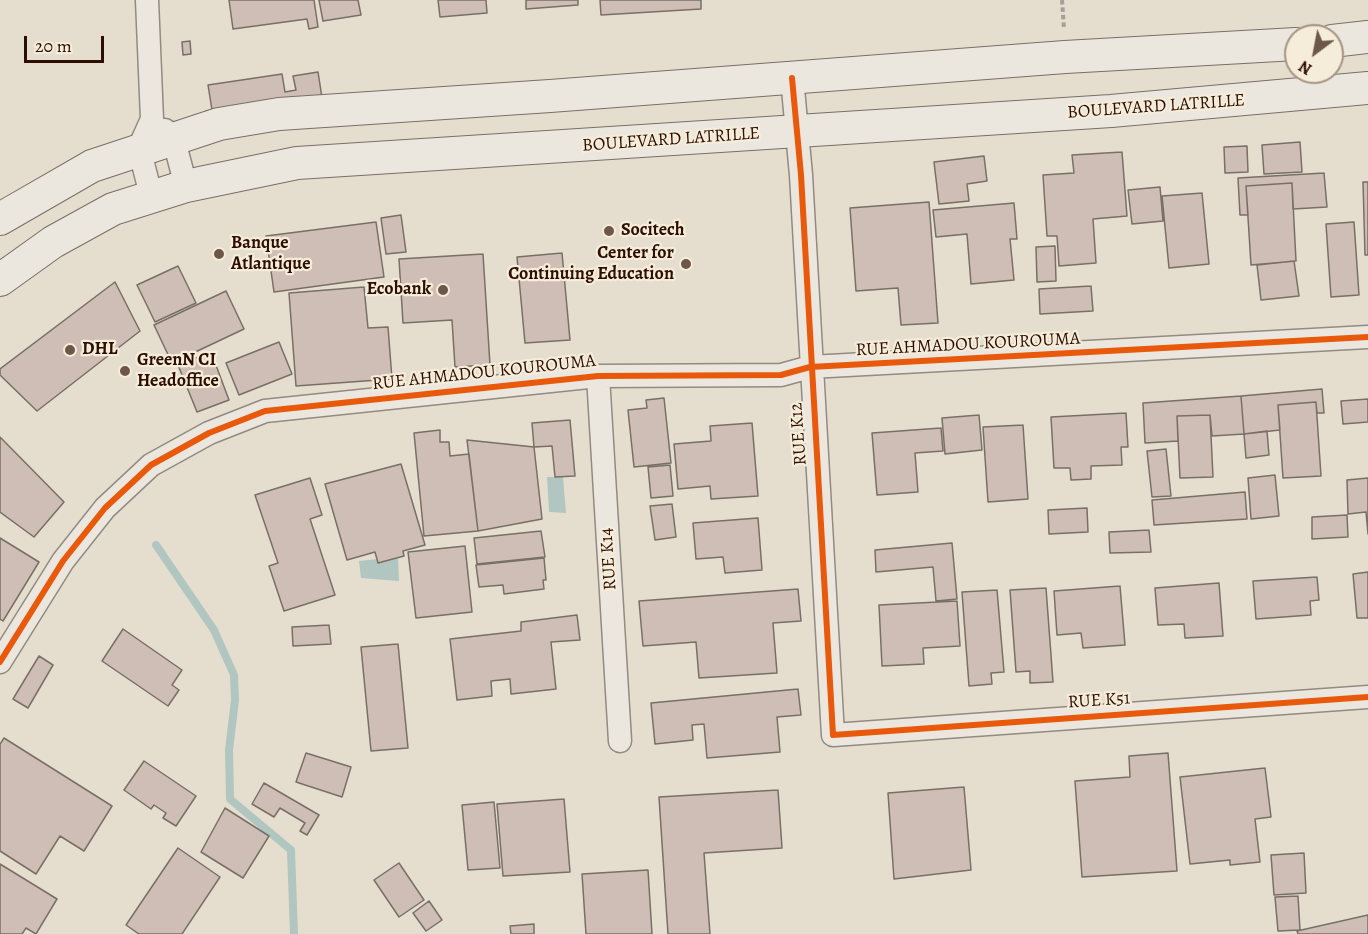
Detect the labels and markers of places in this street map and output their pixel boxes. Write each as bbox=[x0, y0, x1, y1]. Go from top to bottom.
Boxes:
place label: Socitech bbox=[621, 220, 684, 242]
marker: Socitech bbox=[602, 224, 616, 238]
place label: Banque Atlantique bbox=[231, 233, 310, 276]
place label: Center for Continuing Education bbox=[508, 243, 674, 286]
marker: Banque Atlantique bbox=[212, 247, 226, 261]
marker: Center for Continuing Education bbox=[679, 257, 693, 271]
place label: Ecobank bbox=[366, 279, 431, 301]
marker: Ecobank bbox=[436, 283, 450, 297]
place label: DHL bbox=[82, 339, 117, 361]
marker: DHL bbox=[63, 343, 77, 357]
place label: GreenN CI Headoffice bbox=[137, 350, 219, 392]
marker: GreenN CI Headoffice bbox=[118, 364, 132, 378]

